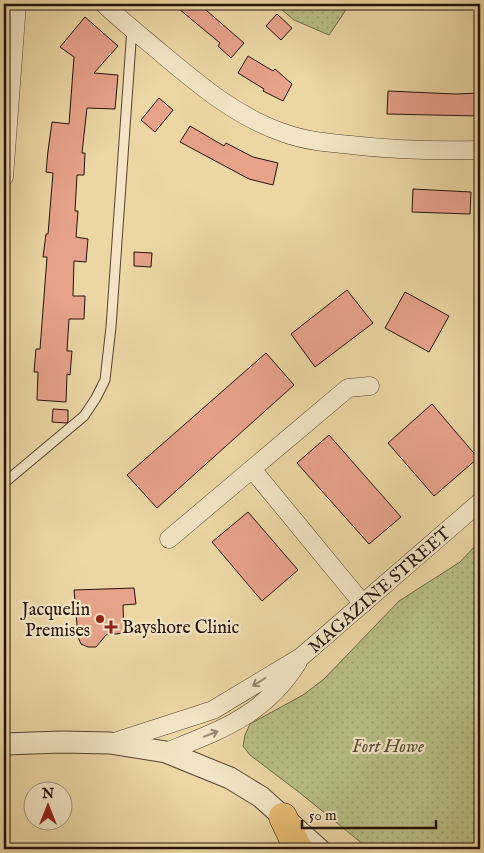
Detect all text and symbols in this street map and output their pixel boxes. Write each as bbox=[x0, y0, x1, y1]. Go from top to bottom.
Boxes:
street label: MAGAZINE STREET bbox=[304, 523, 456, 659]
place label: Jacquelin Premises bbox=[20, 599, 90, 643]
marker: Jacquelin Premises bbox=[94, 613, 106, 625]
place label: Bayshore Clinic bbox=[122, 617, 240, 640]
marker: Bayshore Clinic bbox=[104, 620, 118, 634]
one-way arrow bbox=[253, 678, 267, 688]
one-way arrow bbox=[203, 729, 218, 738]
park label: Fort Howe bbox=[352, 736, 424, 759]
north arrow bbox=[22, 780, 72, 830]
text: N bbox=[41, 785, 54, 803]
scale bar bbox=[302, 798, 435, 830]
text: 50 m bbox=[309, 806, 337, 825]

